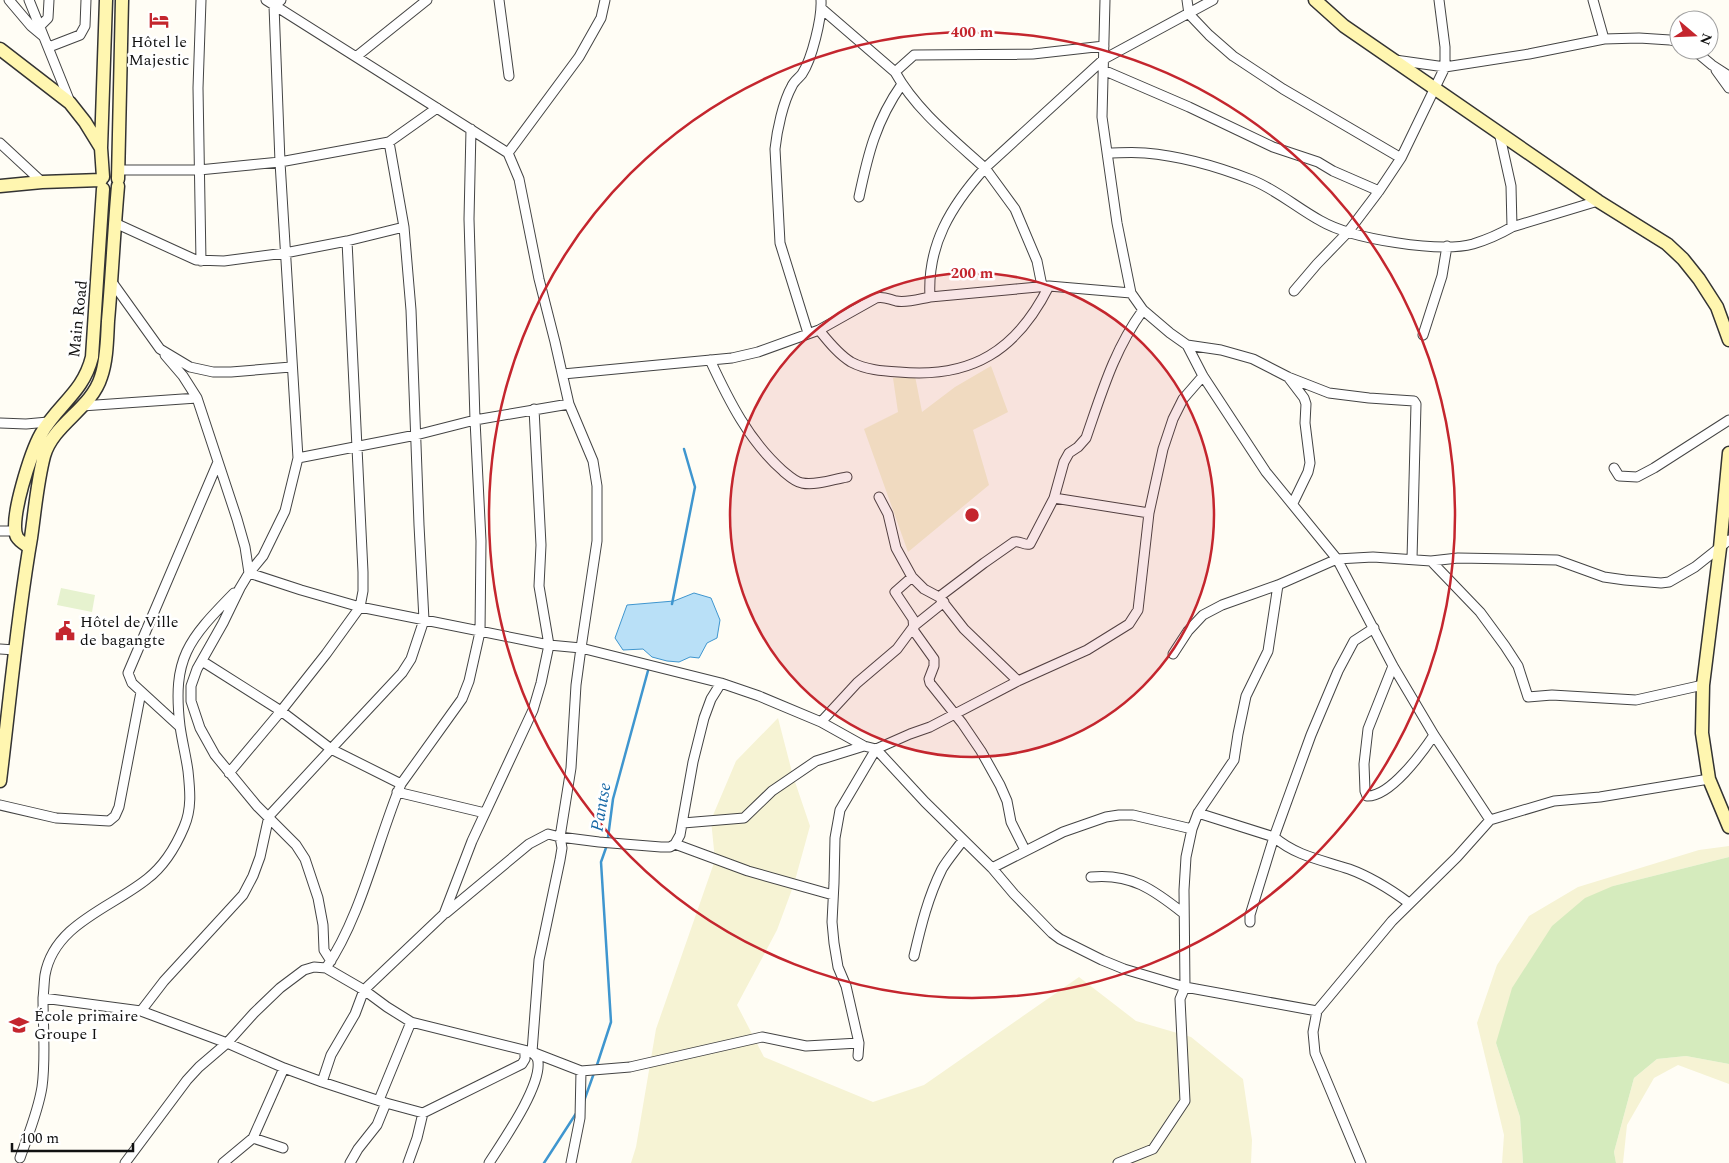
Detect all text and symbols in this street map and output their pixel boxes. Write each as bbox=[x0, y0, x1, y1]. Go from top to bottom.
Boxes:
hotel icon: Hôtel le Majestic bbox=[148, 9, 170, 31]
north arrow bbox=[1669, 10, 1719, 60]
text: 400 m bbox=[951, 21, 994, 44]
place label: Hôtel le Majestic bbox=[128, 30, 190, 72]
text: N bbox=[1694, 30, 1718, 48]
text: 200 m bbox=[951, 262, 994, 285]
street label: Main Road bbox=[62, 279, 94, 359]
centre of rings bbox=[963, 506, 981, 524]
place label: Hôtel de Ville de bagangte bbox=[80, 610, 178, 652]
public building icon: Hôtel de Ville de bagangte bbox=[54, 620, 76, 642]
water label: Pantse bbox=[583, 780, 619, 834]
place label: École primaire Groupe I bbox=[34, 1004, 138, 1046]
school or university icon: École primaire Groupe I bbox=[8, 1014, 30, 1036]
scale bar bbox=[12, 1120, 134, 1152]
text: 100 m bbox=[20, 1127, 59, 1150]

